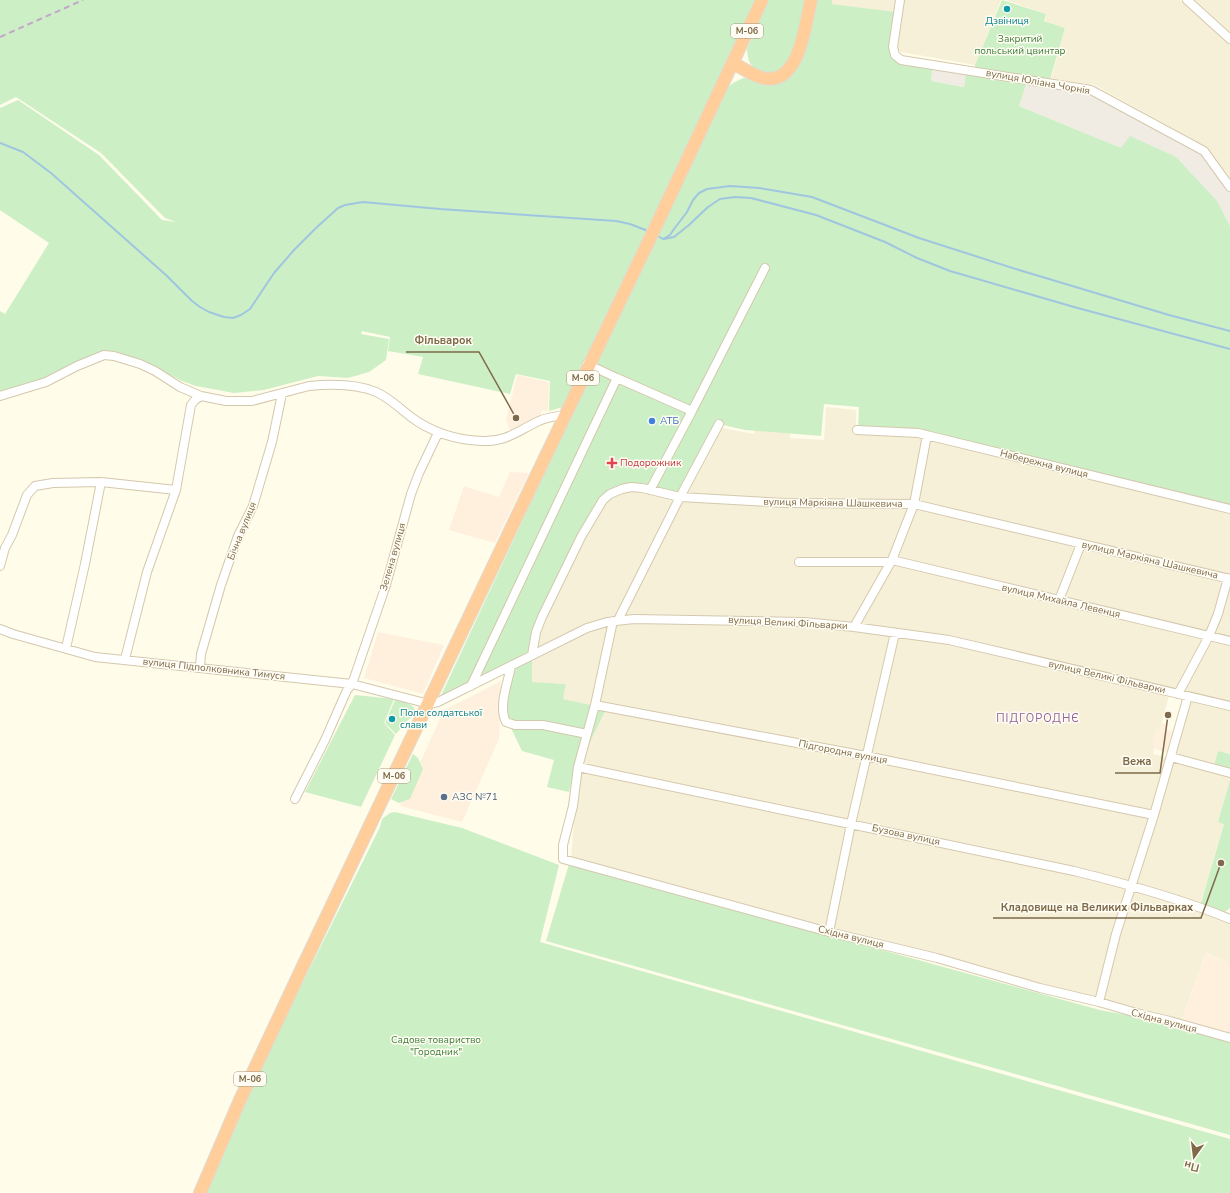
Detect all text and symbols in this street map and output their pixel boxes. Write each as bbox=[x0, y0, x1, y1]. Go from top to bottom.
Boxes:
marker: Дзвіниця bbox=[1002, 4, 1012, 14]
place label: Дзвіниця bbox=[985, 14, 1029, 28]
road number: М-06 bbox=[731, 24, 763, 38]
park label: Закритий польський цвинтар bbox=[974, 32, 1066, 58]
street label: вулиця Юліана Чорнія bbox=[985, 66, 1091, 98]
callout: Фільварок bbox=[406, 329, 479, 352]
text: Фільварок bbox=[414, 333, 472, 348]
road number: М-06 bbox=[567, 371, 599, 385]
place label: АТБ bbox=[660, 414, 679, 428]
marker: АТБ bbox=[647, 416, 657, 426]
street label: Набережна вулиця bbox=[998, 446, 1090, 482]
place label: Подорожник bbox=[620, 456, 682, 470]
marker: Подорожник bbox=[607, 458, 617, 468]
street label: вулиця Маркіяна Шашкевича bbox=[763, 495, 903, 511]
street label: Бічна вулиця bbox=[224, 500, 260, 562]
street label: Зелена вулиця bbox=[377, 521, 409, 593]
street label: вулиця Маркіяна Шашкевича bbox=[1080, 537, 1220, 583]
street label: вулиця Михайла Левенця bbox=[1000, 581, 1122, 621]
street label: вулиця Великі Фільварки bbox=[728, 613, 848, 633]
street label: вулиця Підполковника Тимуся bbox=[142, 655, 286, 683]
street label: вулиця Великі Фільварки bbox=[1047, 657, 1167, 697]
place label: Поле солдатської слави bbox=[400, 706, 483, 732]
district label: ПІДГОРОДНЄ bbox=[996, 711, 1080, 726]
marker: Поле солдатської слави bbox=[387, 714, 397, 724]
street label: Підгородня вулиця bbox=[797, 736, 889, 768]
callout: Вежа bbox=[1115, 750, 1160, 773]
text: Вежа bbox=[1123, 754, 1151, 769]
road number: М-06 bbox=[378, 769, 410, 783]
place label: АЗС №71 bbox=[452, 790, 498, 804]
marker: АЗС №71 bbox=[439, 792, 449, 802]
street label: Бузова вулиця bbox=[871, 821, 941, 849]
callout: Кладовище на Великих Фільварках bbox=[993, 895, 1201, 918]
text: Кладовище на Великих Фільварках bbox=[1001, 900, 1194, 915]
street label: Східна вулиця bbox=[817, 922, 885, 952]
street label: Східна вулиця bbox=[1130, 1006, 1198, 1036]
park label: Садове товариство "Городник" bbox=[391, 1033, 481, 1059]
road number: М-06 bbox=[234, 1072, 266, 1086]
north arrow bbox=[1174, 1137, 1214, 1177]
text: Пн bbox=[1183, 1157, 1201, 1175]

